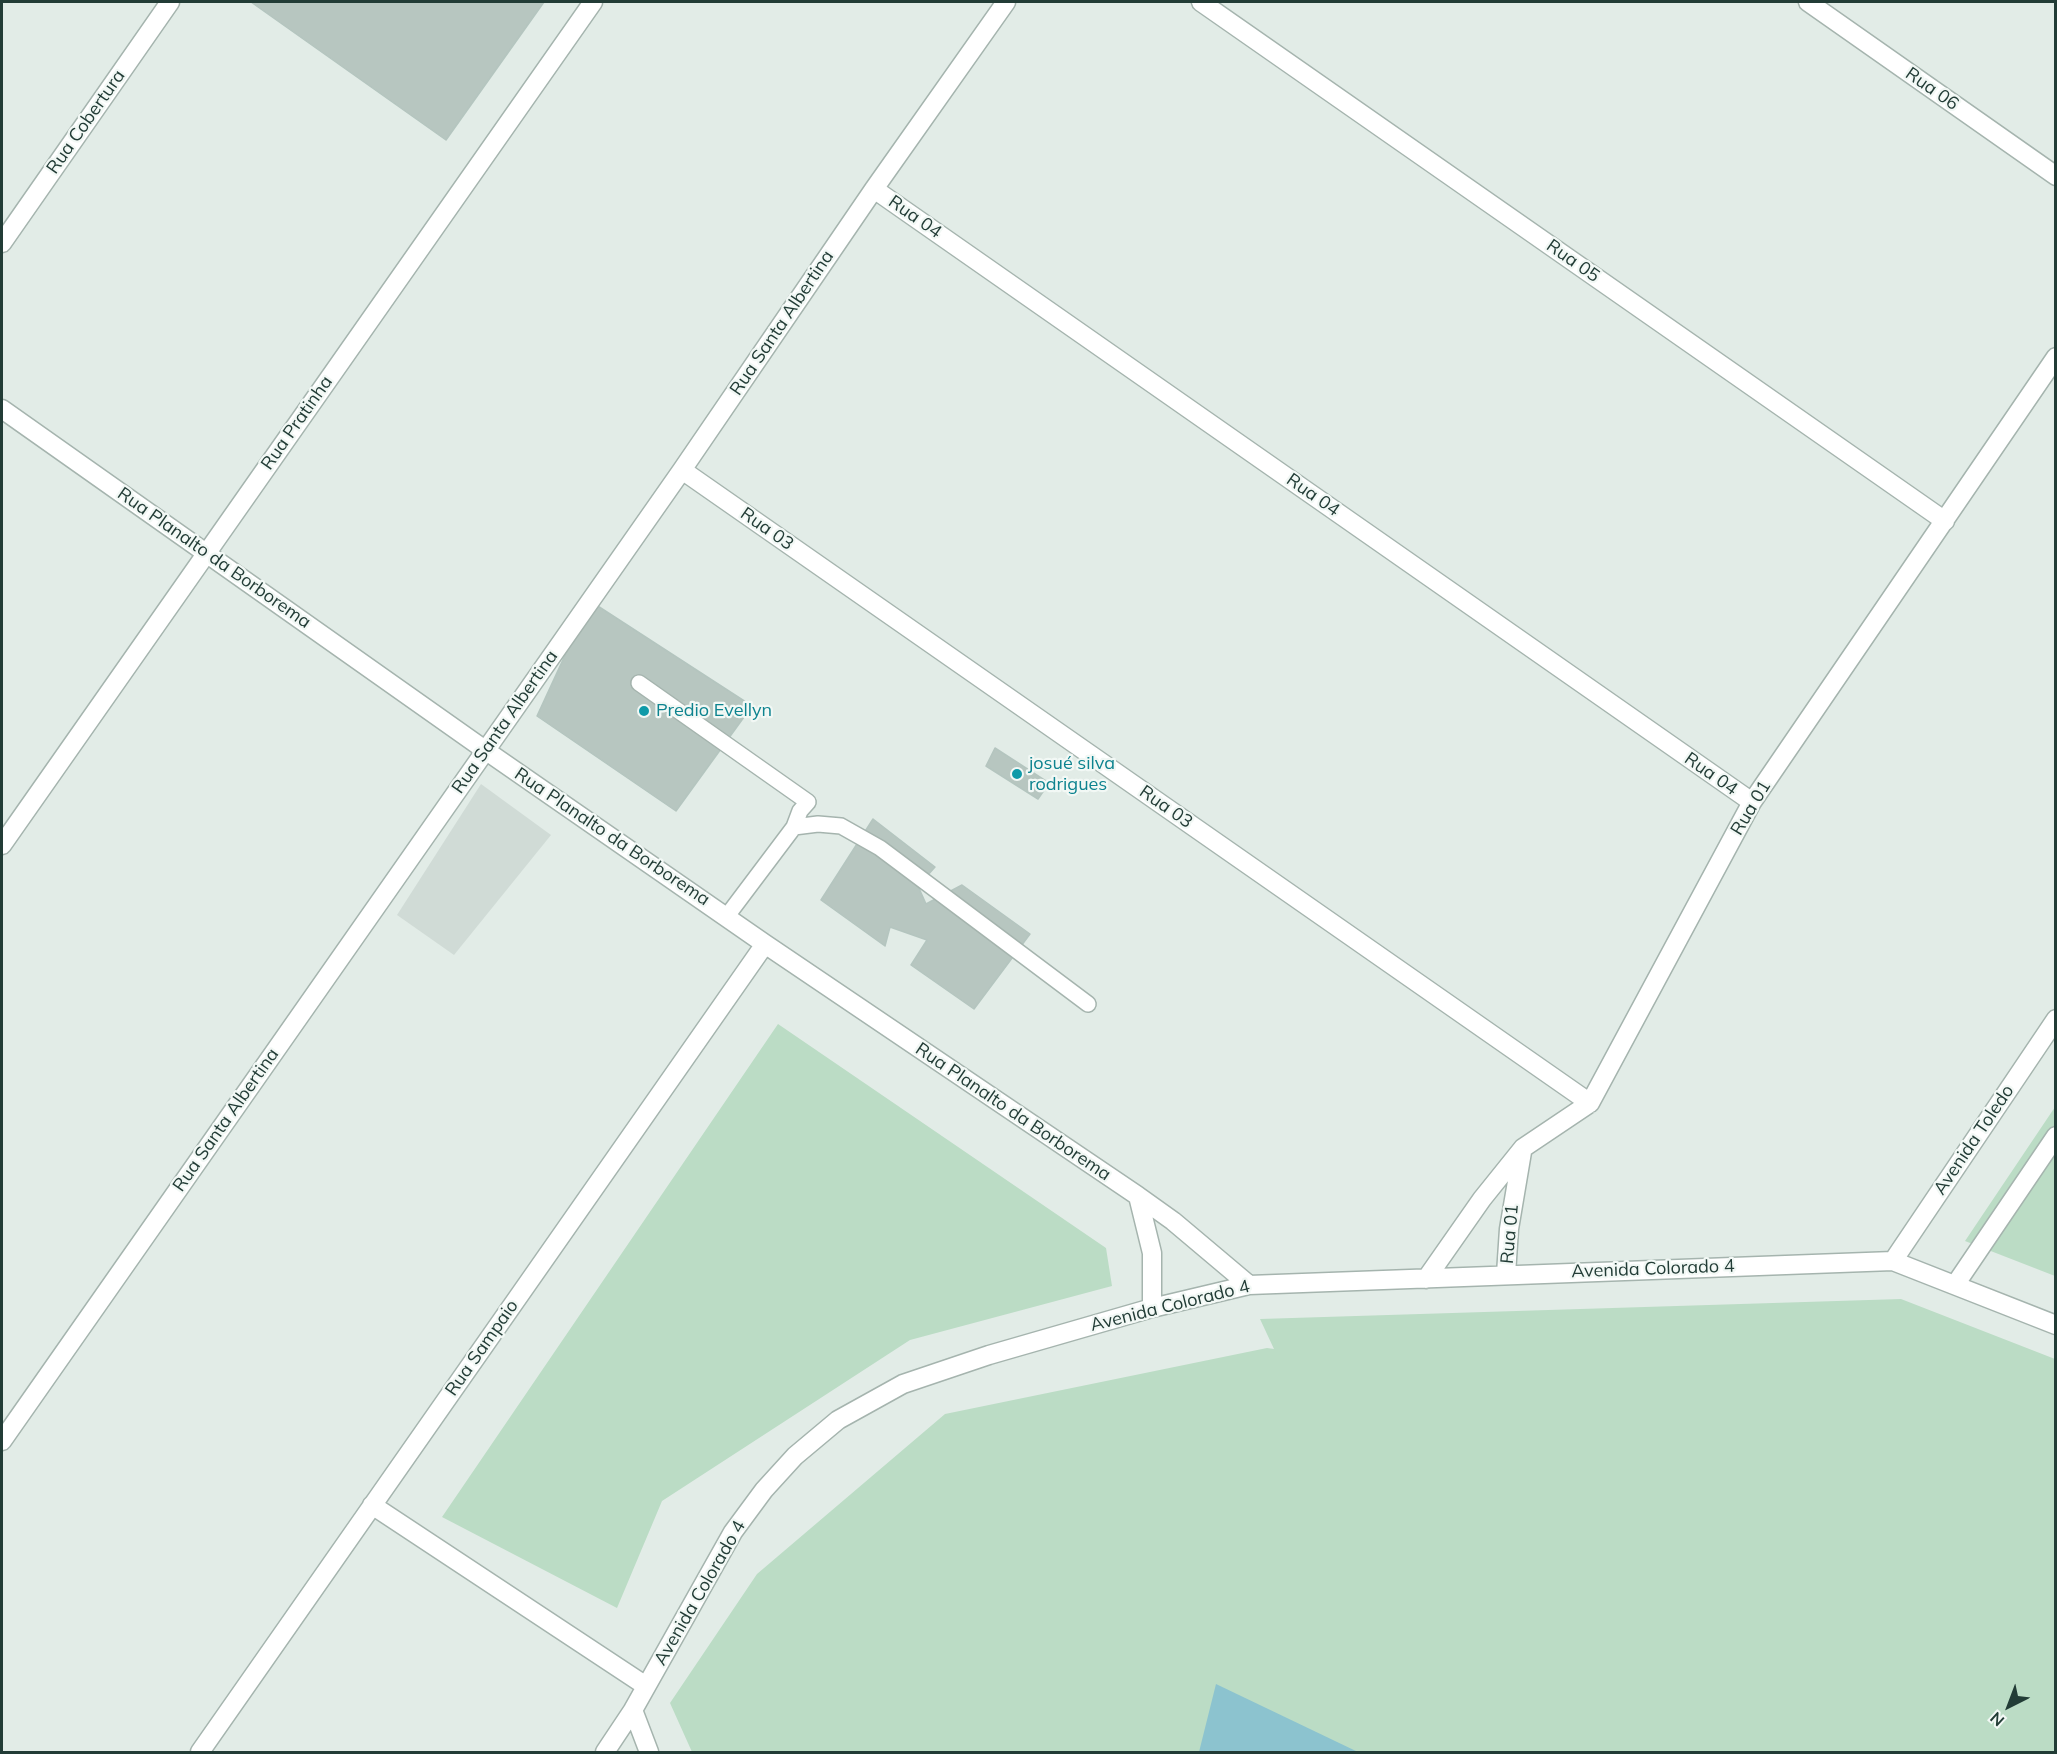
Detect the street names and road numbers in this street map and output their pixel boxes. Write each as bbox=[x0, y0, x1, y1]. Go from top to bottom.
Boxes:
street label: Rua 06 bbox=[1901, 63, 1963, 115]
street label: Rua Cobertura bbox=[42, 66, 130, 178]
street label: Rua 04 bbox=[884, 191, 946, 243]
street label: Rua 05 bbox=[1542, 235, 1604, 287]
street label: Rua Santa Albertina bbox=[726, 247, 838, 399]
street label: Rua Pratinha bbox=[257, 372, 337, 474]
street label: Rua 04 bbox=[1282, 469, 1344, 521]
street label: Rua Planalto da Borborema bbox=[113, 483, 315, 633]
street label: Rua 03 bbox=[736, 503, 798, 555]
street label: Rua Santa Albertina bbox=[447, 646, 563, 798]
street label: Rua 04 bbox=[1680, 748, 1742, 800]
street label: Rua Planalto da Borborema bbox=[510, 763, 714, 911]
street label: Rua 01 bbox=[1726, 777, 1776, 839]
street label: Rua 03 bbox=[1135, 781, 1197, 833]
street label: Rua Planalto da Borborema bbox=[911, 1038, 1115, 1186]
street label: Rua Santa Albertina bbox=[168, 1044, 284, 1196]
street label: Avenida Toledo bbox=[1929, 1081, 2019, 1199]
street label: Rua 01 bbox=[1497, 1203, 1523, 1265]
street label: Avenida Colorado 4 bbox=[1571, 1255, 1735, 1283]
street label: Avenida Colorado 4 bbox=[1088, 1276, 1252, 1336]
street label: Rua Sampaio bbox=[441, 1296, 523, 1400]
street label: Avenida Colorado 4 bbox=[650, 1517, 750, 1669]

